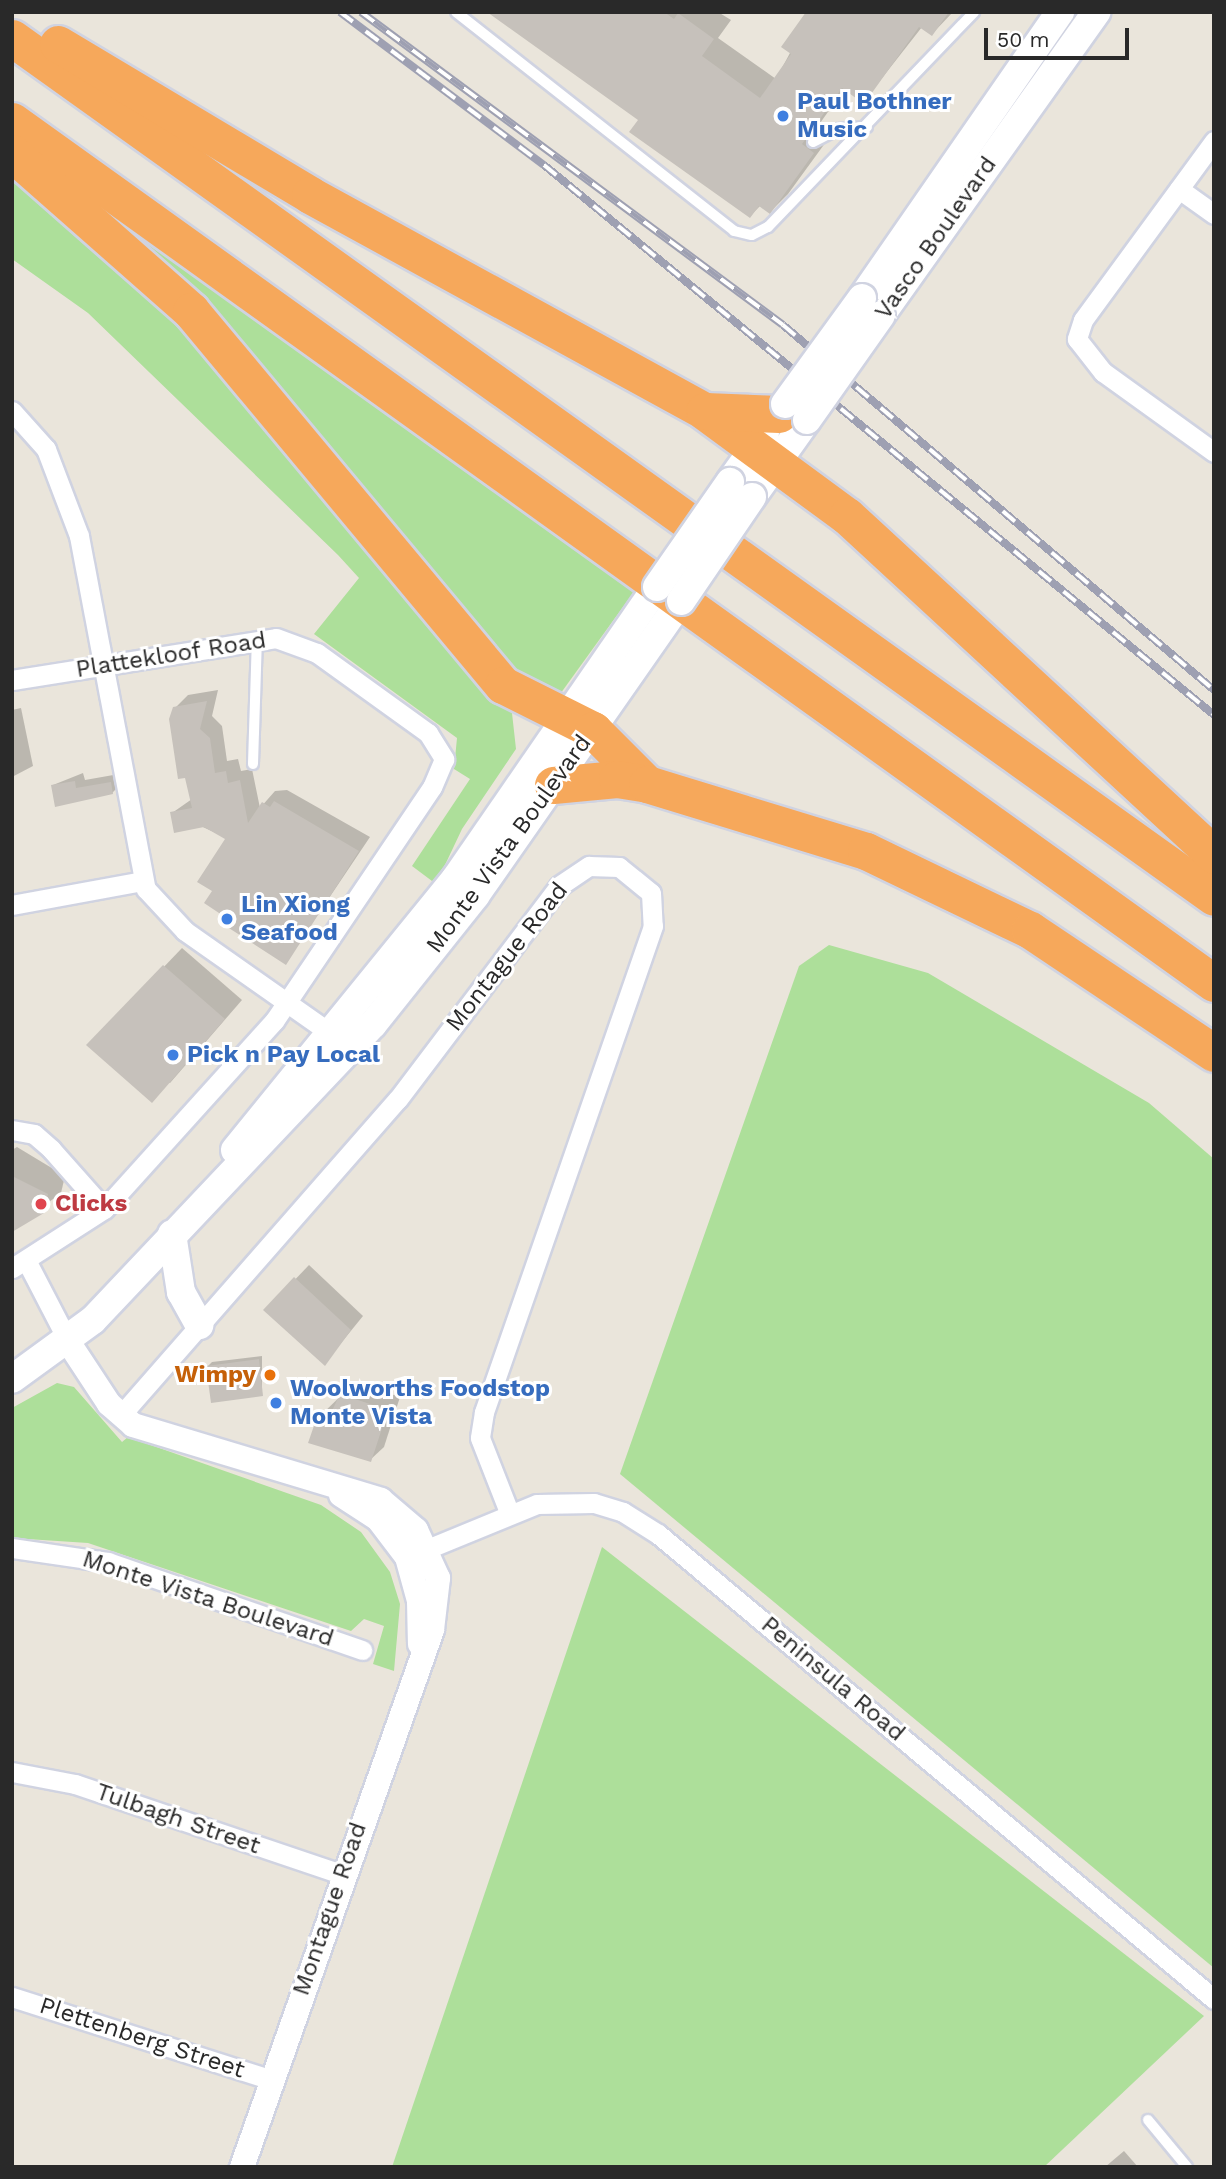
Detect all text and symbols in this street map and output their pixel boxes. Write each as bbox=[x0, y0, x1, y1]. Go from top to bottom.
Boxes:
scale bar bbox=[988, 14, 1133, 58]
text: 50 m bbox=[997, 27, 1049, 52]
place label: Paul Bothner Music bbox=[797, 88, 952, 144]
marker: Paul Bothner Music bbox=[775, 108, 791, 124]
street label: Vasco Boulevard bbox=[869, 151, 1003, 325]
street label: Plattekloof Road bbox=[73, 626, 269, 684]
street label: Monte Vista Boulevard bbox=[420, 729, 598, 959]
street label: Montague Road bbox=[440, 877, 574, 1037]
place label: Lin Xiong Seafood bbox=[241, 891, 350, 947]
marker: Lin Xiong Seafood bbox=[219, 911, 235, 927]
place label: Pick n Pay Local bbox=[187, 1041, 381, 1069]
marker: Pick n Pay Local bbox=[165, 1047, 181, 1063]
place label: Clicks bbox=[55, 1190, 127, 1218]
marker: Clicks bbox=[33, 1196, 49, 1212]
place label: Wimpy bbox=[175, 1361, 256, 1389]
marker: Wimpy bbox=[262, 1367, 278, 1383]
place label: Woolworths Foodstop Monte Vista bbox=[290, 1375, 550, 1431]
marker: Woolworths Foodstop Monte Vista bbox=[268, 1395, 284, 1411]
street label: Monte Vista Boulevard bbox=[78, 1545, 338, 1653]
street label: Peninsula Road bbox=[755, 1610, 911, 1748]
street label: Tulbagh Street bbox=[92, 1777, 264, 1861]
street label: Montague Road bbox=[287, 1819, 373, 1999]
street label: Plettenberg Street bbox=[36, 1991, 248, 2085]

